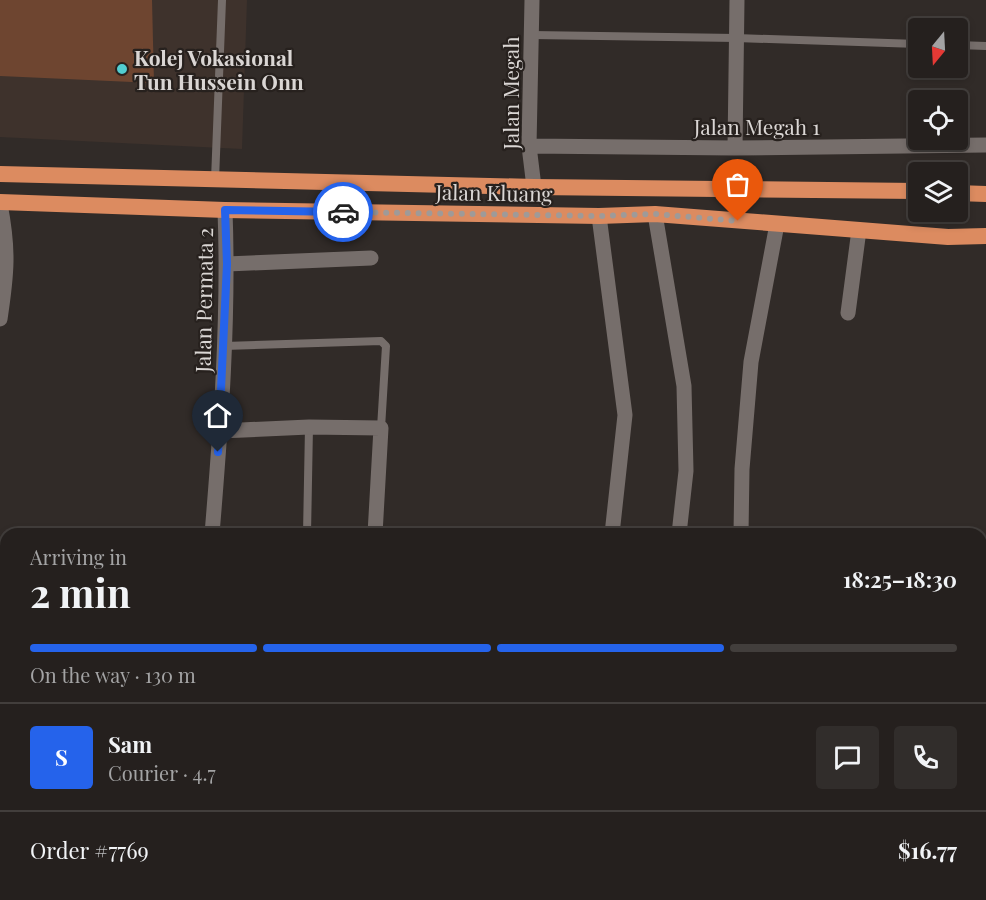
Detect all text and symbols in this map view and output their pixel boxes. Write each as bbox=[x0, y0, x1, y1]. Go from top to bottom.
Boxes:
north arrow bbox=[908, 18, 968, 78]
map controls bbox=[908, 18, 968, 222]
street label: Jalan Megah bbox=[496, 36, 524, 151]
place label: Kolej Vokasional Tun Hussein Onn bbox=[134, 43, 304, 95]
marker: Kolej Vokasional Tun Hussein Onn bbox=[115, 62, 129, 76]
button: locate bbox=[908, 90, 968, 150]
street label: Jalan Megah 1 bbox=[693, 112, 820, 140]
pin bbox=[712, 159, 763, 221]
button: layers bbox=[908, 162, 968, 222]
icon: bag bbox=[721, 168, 754, 201]
street label: Jalan Kluang bbox=[434, 177, 553, 207]
courier bbox=[313, 182, 373, 242]
icon: car bbox=[327, 196, 360, 229]
street label: Jalan Permata 2 bbox=[188, 227, 218, 374]
pin bbox=[192, 390, 243, 452]
icon: home bbox=[201, 399, 234, 432]
text: Arriving in bbox=[30, 543, 127, 570]
text: 18:25–18:30 bbox=[843, 564, 957, 594]
text: 2 min bbox=[30, 566, 131, 618]
text: On the way · 130 m bbox=[30, 661, 196, 688]
button: chat bbox=[816, 726, 879, 789]
button: phone bbox=[894, 726, 957, 789]
text: Sam bbox=[108, 729, 152, 759]
text: S bbox=[55, 742, 68, 772]
text: Courier · 4.7 bbox=[108, 759, 216, 786]
text: Order #7769 bbox=[30, 835, 149, 865]
text: $16.77 bbox=[898, 835, 957, 865]

